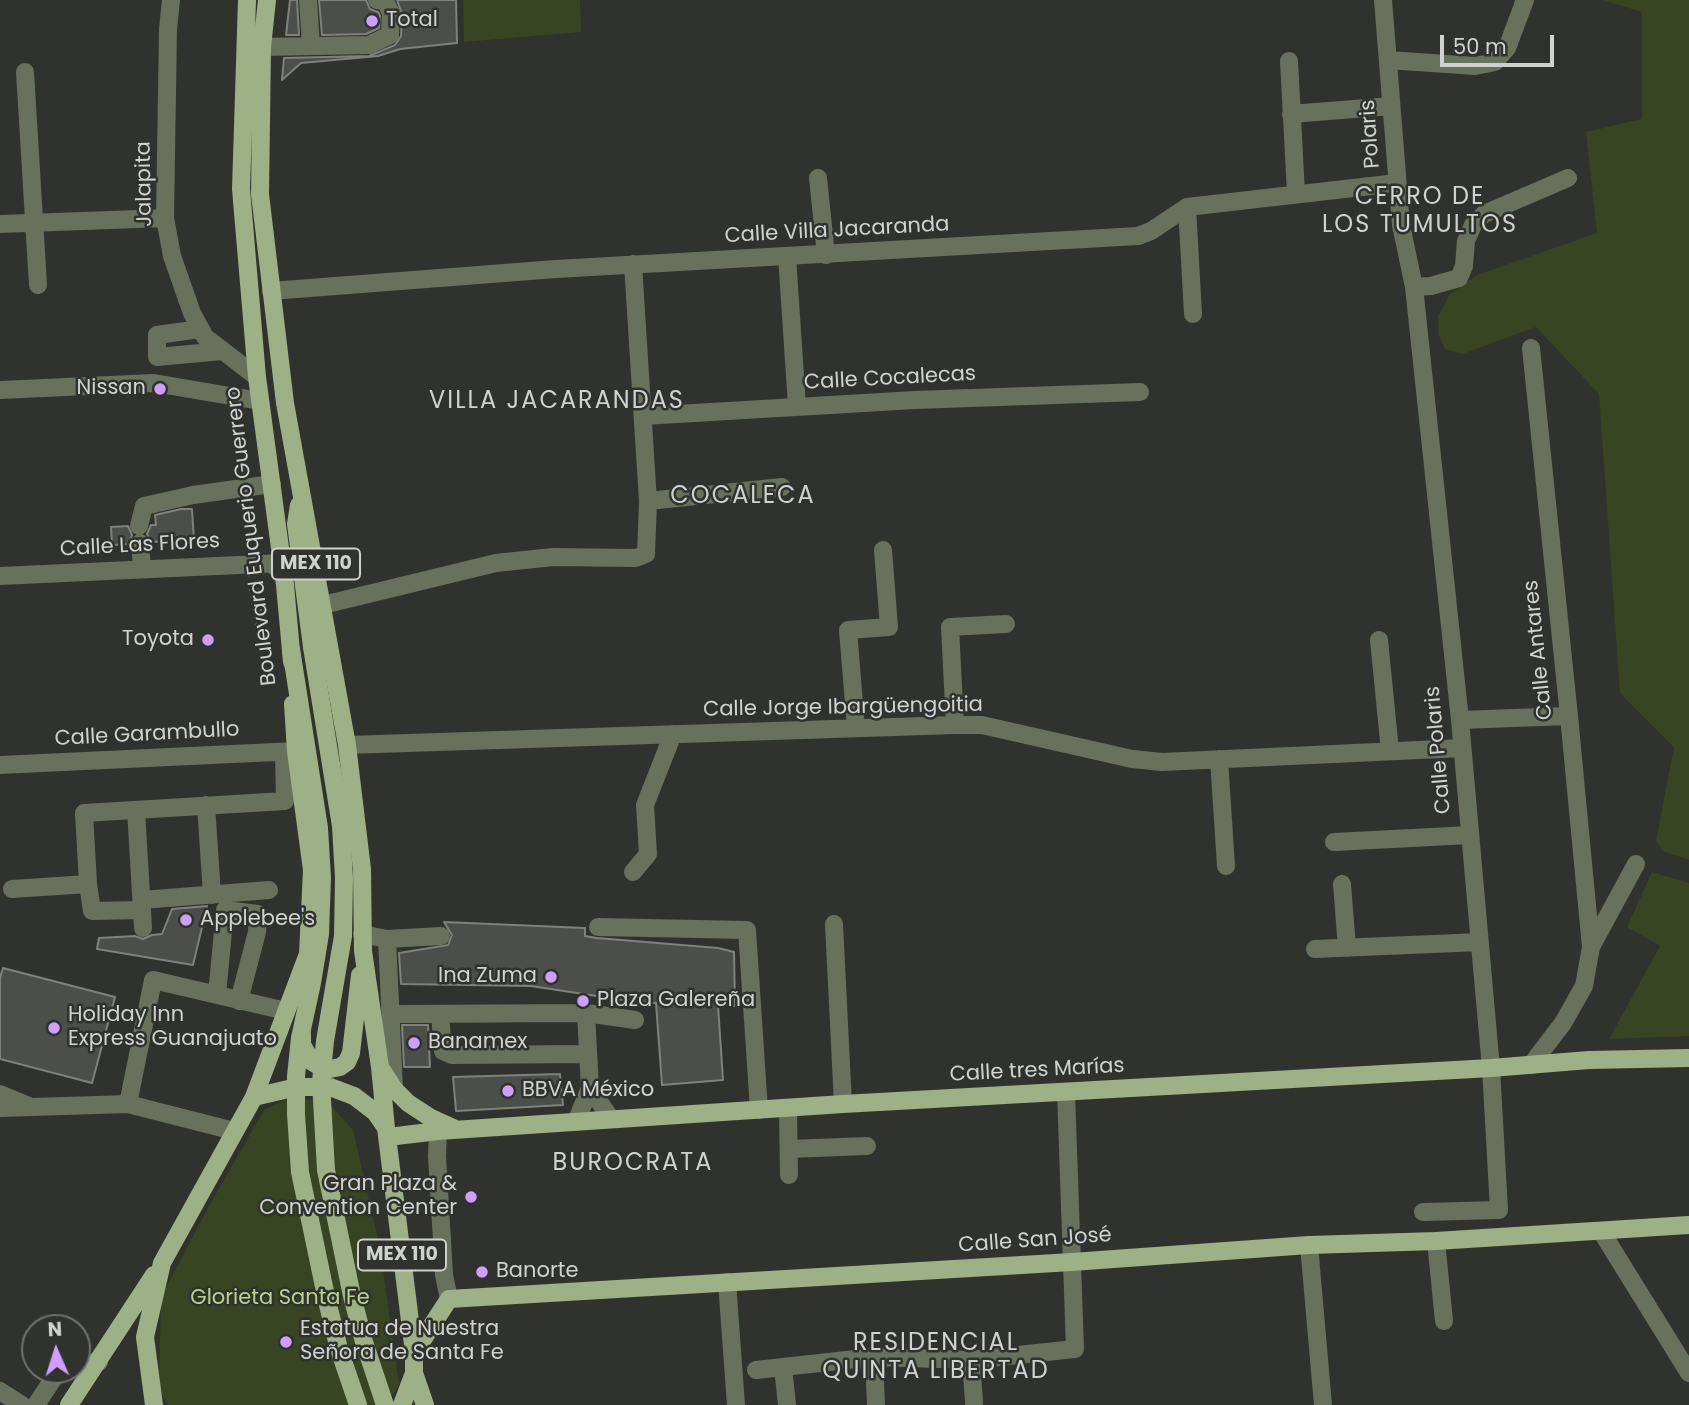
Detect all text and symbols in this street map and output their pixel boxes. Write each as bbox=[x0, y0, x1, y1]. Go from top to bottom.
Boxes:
place label: Total bbox=[386, 8, 438, 34]
marker: Total bbox=[364, 13, 380, 29]
scale bar bbox=[1444, 21, 1558, 65]
text: 50 m bbox=[1453, 32, 1507, 61]
street label: Polaris bbox=[1356, 99, 1386, 169]
street label: Jalapita bbox=[132, 141, 158, 227]
district label: CERRO DE LOS TUMULTOS bbox=[1323, 184, 1517, 240]
street label: Calle Villa Jacaranda bbox=[724, 213, 950, 249]
street label: Calle Cocalecas bbox=[803, 362, 977, 396]
place label: Nissan bbox=[77, 376, 146, 402]
marker: Nissan bbox=[152, 381, 168, 397]
street label: Boulevard Euquerio Guerrero bbox=[221, 385, 283, 687]
district label: VILLA JACARANDAS bbox=[431, 388, 683, 416]
district label: COCALECA bbox=[671, 483, 815, 511]
street label: Calle Las Flores bbox=[59, 529, 221, 563]
road number: MEX 110 bbox=[272, 548, 360, 580]
street label: Calle Antares bbox=[1519, 579, 1559, 721]
place label: Toyota bbox=[122, 627, 194, 653]
marker: Toyota bbox=[200, 632, 216, 648]
street label: Calle Polaris bbox=[1421, 685, 1457, 815]
street label: Calle Jorge Ibargüengoitia bbox=[703, 693, 983, 723]
street label: Calle Garambullo bbox=[54, 718, 240, 752]
place label: Applebee's bbox=[200, 907, 315, 933]
marker: Applebee's bbox=[178, 912, 194, 928]
place label: Ina Zuma bbox=[438, 964, 537, 990]
marker: Ina Zuma bbox=[543, 969, 559, 985]
place label: Plaza Galereña bbox=[597, 988, 755, 1014]
marker: Plaza Galereña bbox=[575, 993, 591, 1009]
place label: Holiday Inn Express Guanajuato bbox=[68, 1003, 277, 1053]
marker: Holiday Inn Express Guanajuato bbox=[46, 1020, 62, 1036]
place label: Banamex bbox=[428, 1030, 527, 1056]
marker: Banamex bbox=[406, 1035, 422, 1051]
street label: Calle tres Marías bbox=[949, 1054, 1125, 1088]
place label: BBVA México bbox=[522, 1078, 654, 1104]
marker: BBVA México bbox=[500, 1083, 516, 1099]
district label: BUROCRATA bbox=[554, 1150, 712, 1178]
place label: Gran Plaza & Convention Center bbox=[259, 1172, 457, 1222]
marker: Gran Plaza & Convention Center bbox=[463, 1189, 479, 1205]
street label: Calle San José bbox=[958, 1223, 1112, 1259]
road number: MEX 110 bbox=[358, 1240, 446, 1270]
place label: Banorte bbox=[496, 1259, 578, 1285]
marker: Banorte bbox=[474, 1264, 490, 1280]
park label: Glorieta Santa Fe bbox=[190, 1286, 370, 1312]
north arrow bbox=[21, 1314, 91, 1384]
text: N bbox=[47, 1316, 63, 1343]
place label: Estatua de Nuestra Señora de Santa Fe bbox=[300, 1317, 504, 1367]
district label: RESIDENCIAL QUINTA LIBERTAD bbox=[824, 1330, 1048, 1386]
marker: Estatua de Nuestra Señora de Santa Fe bbox=[278, 1334, 294, 1350]

